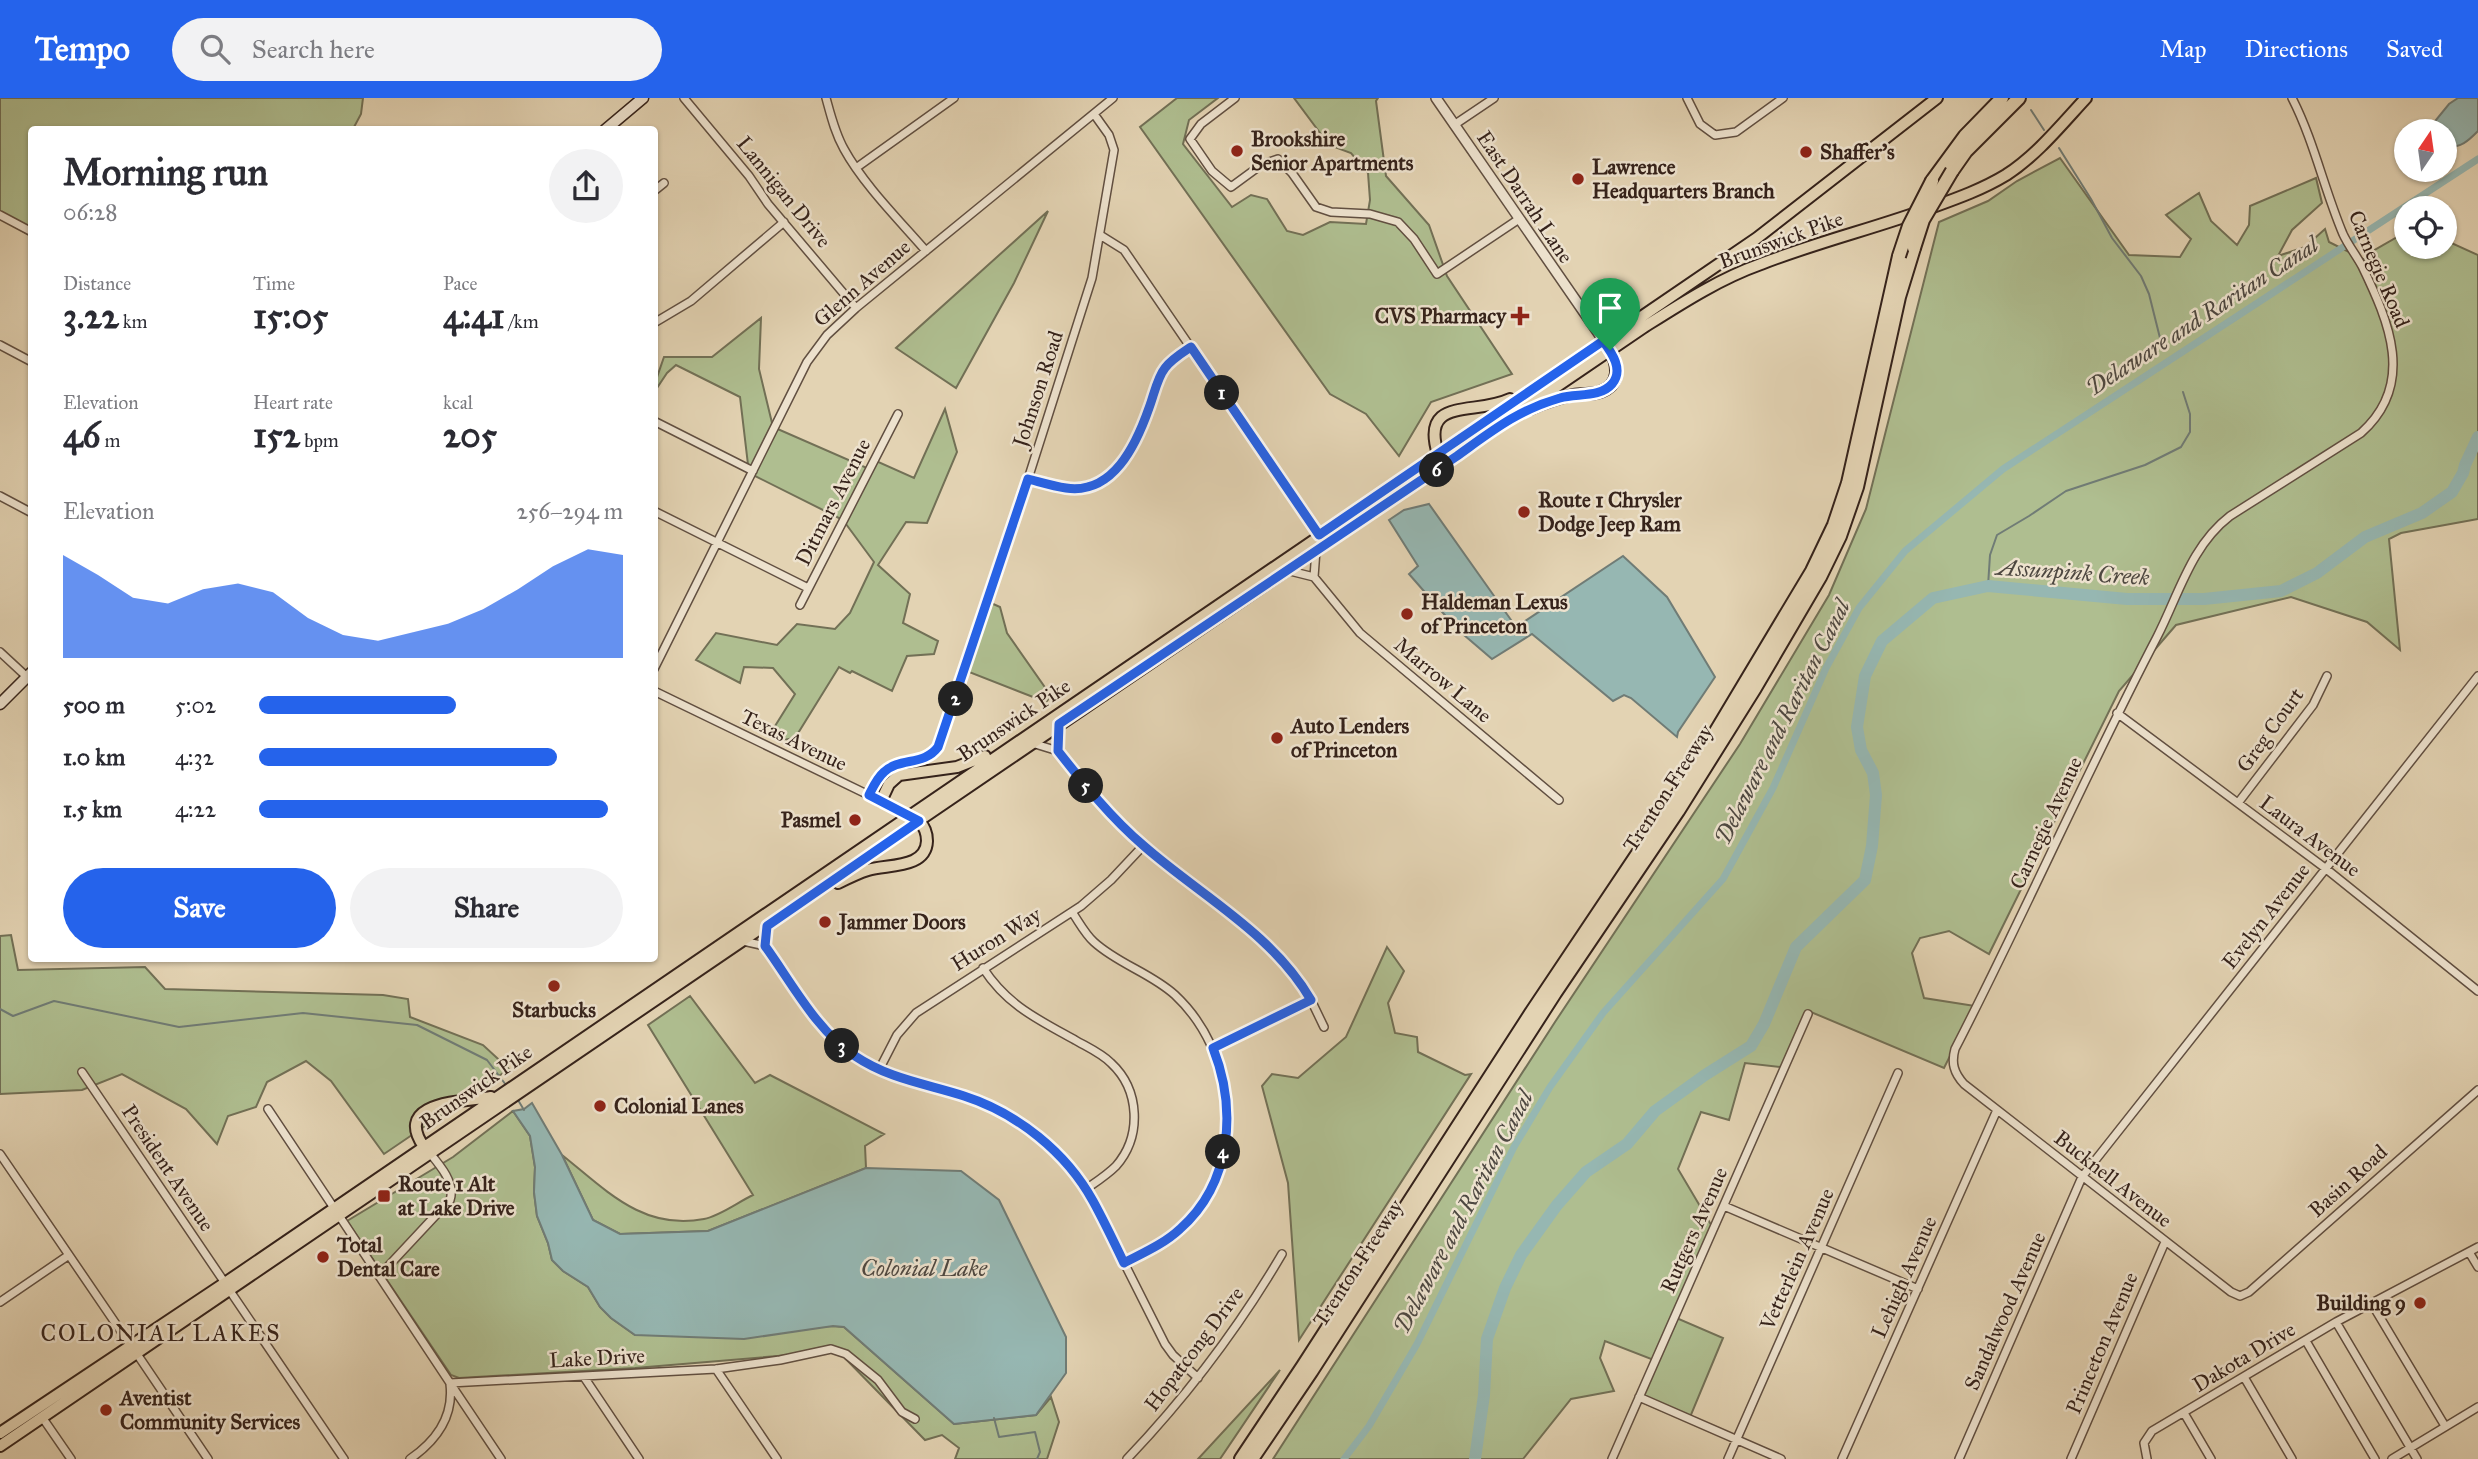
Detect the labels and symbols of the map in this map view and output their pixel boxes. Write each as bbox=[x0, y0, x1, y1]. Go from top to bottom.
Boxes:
north arrow bbox=[2394, 119, 2457, 182]
place label: Brookshire Senior Apartments bbox=[1251, 126, 1414, 176]
street label: East Darrah Lane bbox=[1471, 126, 1579, 268]
street label: Lannigan Drive bbox=[731, 131, 837, 253]
place label: Shaffer's bbox=[1820, 139, 1895, 165]
marker: Brookshire Senior Apartments bbox=[1229, 143, 1245, 159]
marker: Shaffer's bbox=[1798, 144, 1814, 160]
place label: Lawrence Headquarters Branch bbox=[1592, 154, 1775, 204]
marker: Lawrence Headquarters Branch bbox=[1570, 171, 1586, 187]
street label: Brunswick Pike bbox=[1715, 205, 1847, 275]
street label: Carnegie Road bbox=[2343, 207, 2415, 332]
water label: Delaware and Raritan Canal bbox=[2081, 230, 2325, 401]
street label: Glenn Avenue bbox=[808, 234, 916, 332]
pin bbox=[1580, 278, 1640, 350]
place label: CVS Pharmacy bbox=[1375, 303, 1507, 329]
marker: CVS Pharmacy bbox=[1512, 308, 1528, 324]
street label: Johnson Road bbox=[1006, 327, 1069, 452]
pin: 1 bbox=[1204, 376, 1240, 410]
street label: Ditmars Avenue bbox=[790, 434, 876, 570]
pin: 6 bbox=[1420, 452, 1454, 488]
place label: Route 1 Chrysler Dodge Jeep Ram bbox=[1538, 487, 1683, 538]
marker: Route 1 Chrysler Dodge Jeep Ram bbox=[1516, 504, 1532, 520]
water label: Assunpink Creek bbox=[1993, 553, 2150, 592]
place label: Haldeman Lexus of Princeton bbox=[1421, 589, 1568, 639]
water label: Delaware and Raritan Canal bbox=[1708, 593, 1857, 849]
marker: Haldeman Lexus of Princeton bbox=[1399, 606, 1415, 622]
street label: Marrow Lane bbox=[1389, 632, 1497, 729]
street label: Brunswick Pike bbox=[953, 673, 1076, 767]
pin: 2 bbox=[939, 682, 974, 716]
street label: Greg Court bbox=[2231, 682, 2310, 777]
street label: Texas Avenue bbox=[737, 703, 852, 777]
place label: Auto Lenders of Princeton bbox=[1289, 713, 1410, 763]
street label: Trenton Freeway bbox=[1617, 719, 1719, 856]
marker: Auto Lenders of Princeton bbox=[1269, 730, 1285, 746]
street label: Carnegie Avenue bbox=[2004, 752, 2088, 893]
pin: 5 bbox=[1068, 768, 1104, 804]
street label: Laura Avenue bbox=[2254, 790, 2366, 883]
place label: Pasmel bbox=[781, 807, 842, 833]
marker: Pasmel bbox=[847, 812, 863, 828]
street label: Evelyn Avenue bbox=[2217, 858, 2316, 974]
street label: Huron Way bbox=[946, 901, 1047, 977]
place label: Jammer Doors bbox=[836, 909, 966, 936]
marker: Jammer Doors bbox=[817, 914, 833, 930]
marker: Starbucks bbox=[546, 978, 562, 994]
place label: Starbucks bbox=[512, 997, 596, 1023]
pin: 3 bbox=[824, 1028, 860, 1063]
street label: Brunswick Pike bbox=[415, 1039, 537, 1135]
water label: Delaware and Raritan Canal bbox=[1387, 1084, 1540, 1338]
place label: Colonial Lanes bbox=[614, 1093, 744, 1119]
marker: Colonial Lanes bbox=[592, 1098, 608, 1114]
street label: President Avenue bbox=[116, 1100, 220, 1237]
street label: Bucknell Avenue bbox=[2049, 1125, 2177, 1233]
pin: 4 bbox=[1206, 1134, 1240, 1170]
street label: Basin Road bbox=[2303, 1139, 2393, 1223]
street label: Rutgers Avenue bbox=[1655, 1163, 1733, 1297]
place label: Route 1 Alt at Lake Drive bbox=[398, 1171, 515, 1221]
street label: Vetterlein Avenue bbox=[1754, 1184, 1840, 1335]
marker: Route 1 Alt at Lake Drive bbox=[376, 1188, 392, 1204]
street label: Trenton Freeway bbox=[1307, 1194, 1409, 1331]
street label: Lehigh Avenue bbox=[1866, 1212, 1943, 1342]
street label: Sandalwood Avenue bbox=[1958, 1228, 2052, 1394]
place label: Total Dental Care bbox=[336, 1232, 440, 1282]
marker: Total Dental Care bbox=[315, 1249, 331, 1265]
water label: Colonial Lake bbox=[861, 1254, 988, 1282]
street label: Princeton Avenue bbox=[2060, 1268, 2144, 1418]
street label: Hopatcong Drive bbox=[1139, 1281, 1249, 1416]
place label: Building 9 bbox=[2316, 1290, 2406, 1316]
marker: Building 9 bbox=[2412, 1295, 2428, 1311]
street label: Dakota Drive bbox=[2188, 1316, 2300, 1398]
district label: COLONIAL LAKES bbox=[40, 1319, 282, 1347]
street label: Lake Drive bbox=[548, 1342, 646, 1373]
place label: Aventist Community Services bbox=[118, 1385, 301, 1435]
marker: Aventist Community Services bbox=[98, 1402, 114, 1418]

